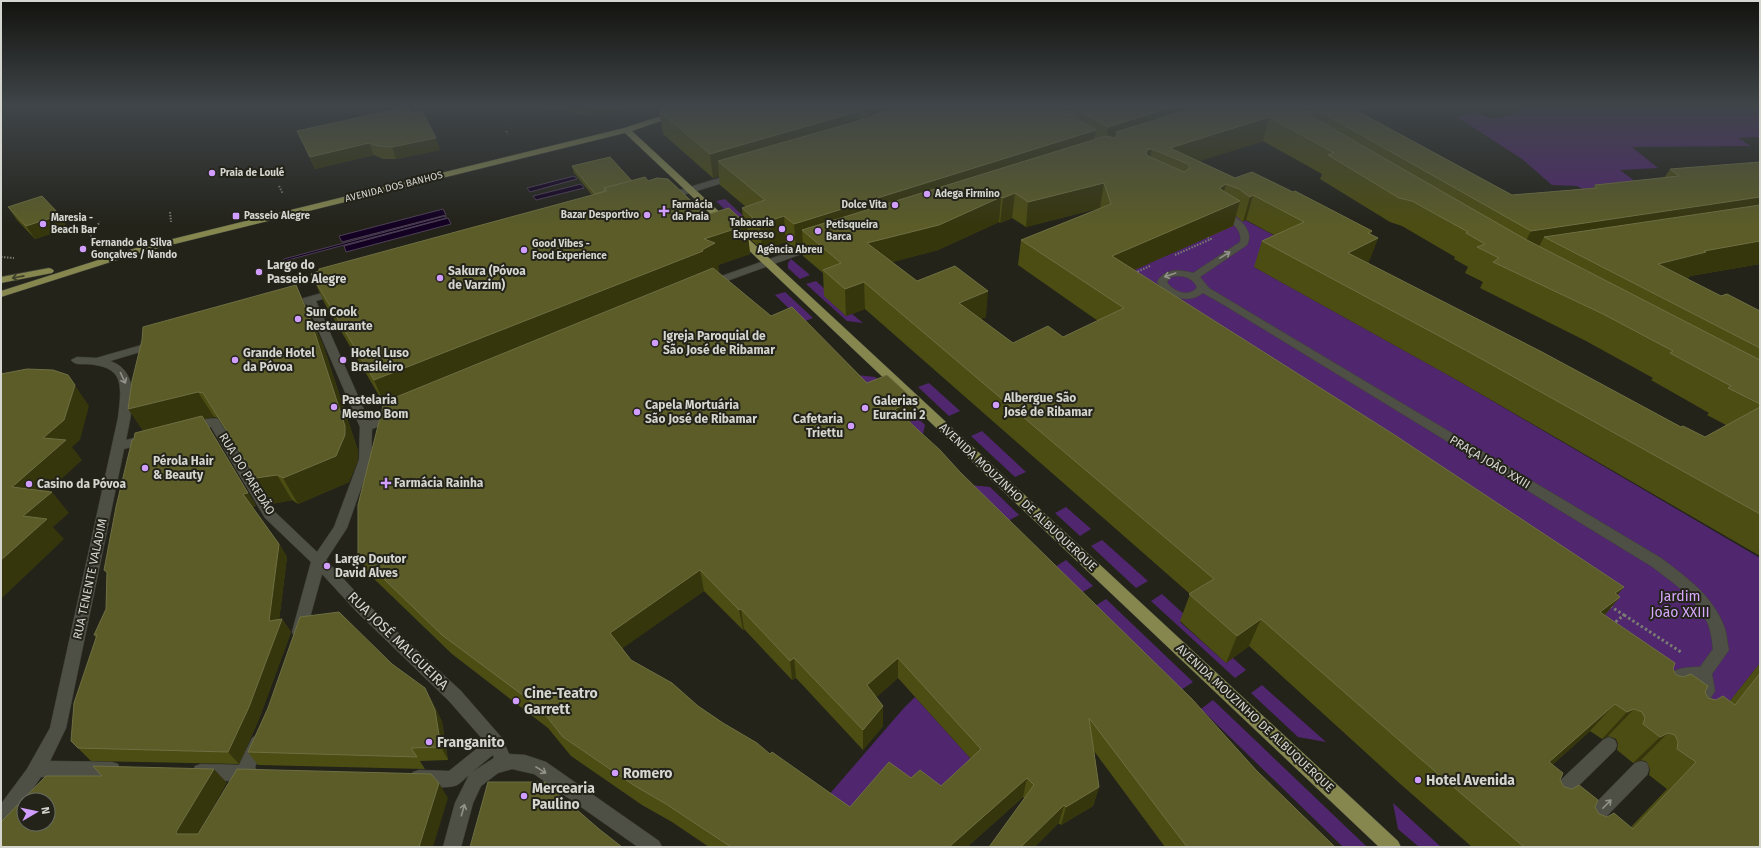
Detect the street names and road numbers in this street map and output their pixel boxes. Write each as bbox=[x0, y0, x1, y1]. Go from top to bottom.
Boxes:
street label: AVENIDA DOS BANHOS bbox=[344, 169, 445, 205]
street label: AVENIDA MOUZINHO DE ALBUQUERQUE bbox=[936, 420, 1100, 574]
street label: RUA DO PAREDÃO bbox=[216, 430, 279, 517]
street label: PRAÇA JOÃO XXIII bbox=[1447, 432, 1533, 492]
street label: RUA TENENTE VALADIM bbox=[70, 517, 110, 641]
street label: RUA JOSÉ MALGUEIRA bbox=[344, 588, 453, 693]
street label: AVENIDA MOUZINHO DE ALBUQUERQUE bbox=[1173, 641, 1337, 795]

